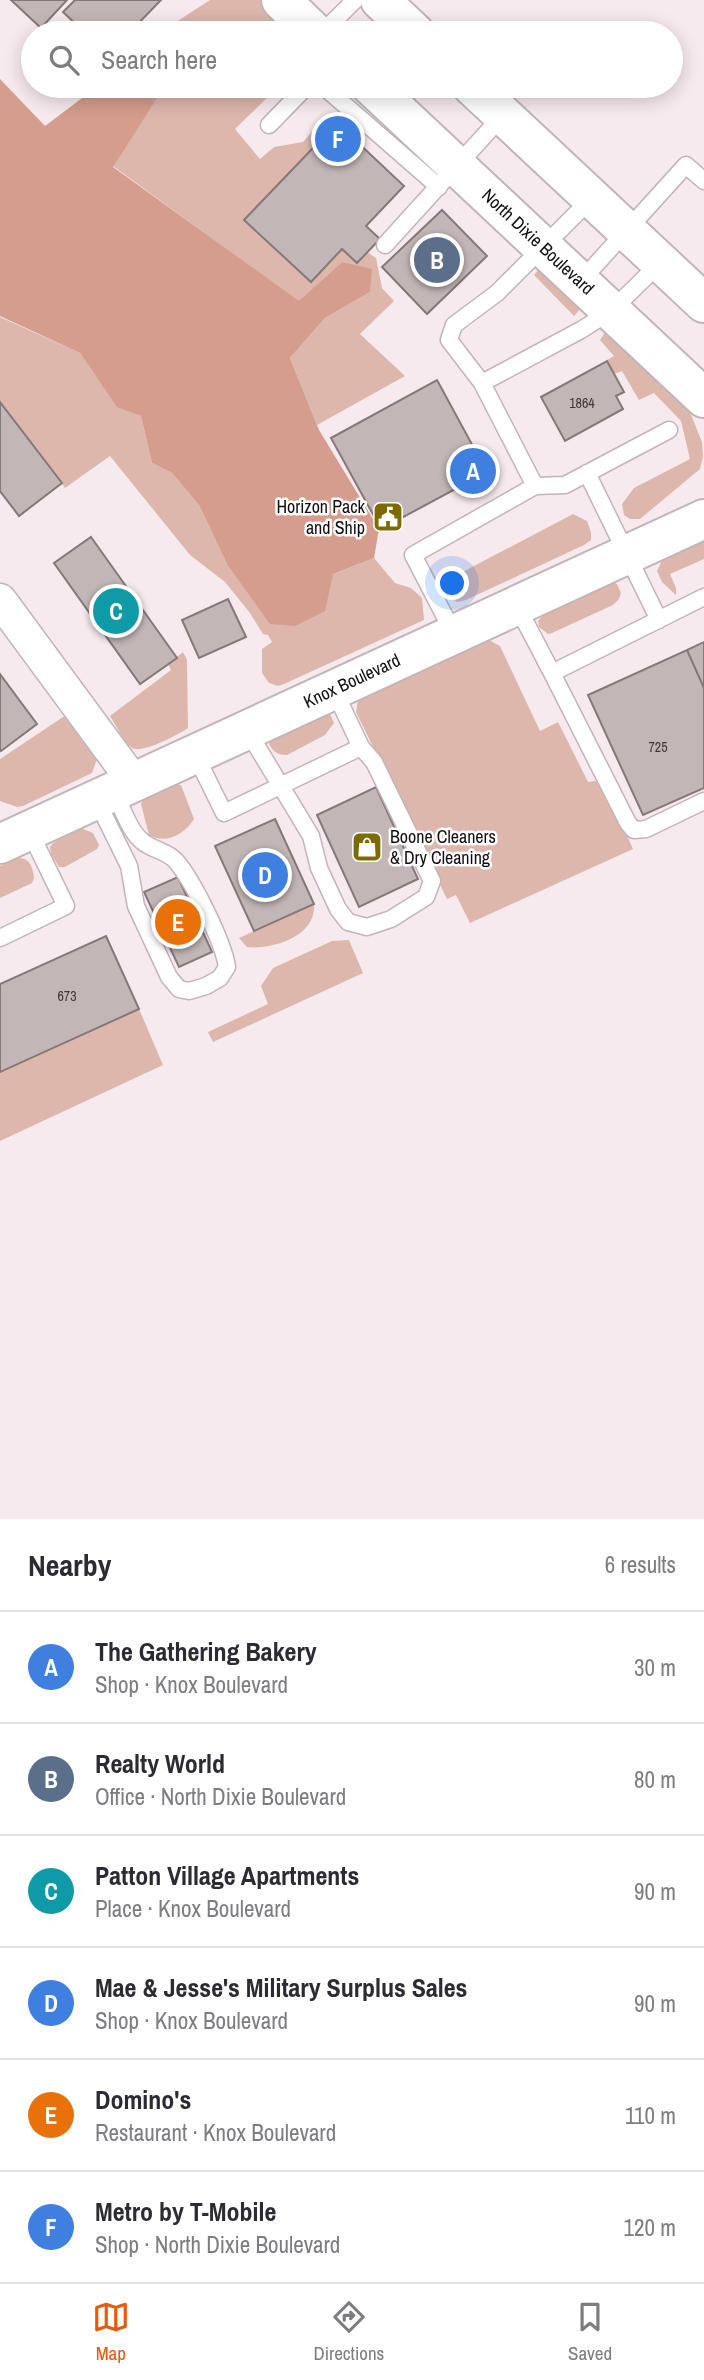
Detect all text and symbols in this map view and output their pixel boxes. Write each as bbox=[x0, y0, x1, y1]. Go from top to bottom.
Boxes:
search box bbox=[21, 21, 683, 98]
icon: search bbox=[45, 41, 83, 79]
text: Search here bbox=[101, 42, 217, 77]
pin: F bbox=[315, 113, 361, 165]
street label: North Dixie Boulevard bbox=[477, 183, 600, 300]
pin: B bbox=[414, 234, 460, 286]
house number: 1864 bbox=[569, 394, 595, 412]
pin: A bbox=[450, 445, 496, 497]
place label: Horizon Pack and Ship bbox=[276, 494, 366, 540]
public building icon: Horizon Pack and Ship bbox=[371, 500, 405, 534]
your location bbox=[435, 566, 469, 600]
pin: C bbox=[93, 585, 139, 637]
street label: Knox Boulevard bbox=[299, 647, 404, 714]
house number: 725 bbox=[648, 738, 668, 756]
place label: Boone Cleaners & Dry Cleaning bbox=[390, 824, 496, 870]
shop icon: Boone Cleaners & Dry Cleaning bbox=[350, 830, 384, 864]
pin: D bbox=[242, 849, 288, 901]
pin: E bbox=[155, 896, 201, 948]
house number: 673 bbox=[57, 987, 77, 1005]
text: Nearby bbox=[28, 1545, 111, 1585]
text: 6 results bbox=[605, 1549, 676, 1580]
text: The Gathering Bakery bbox=[95, 1634, 317, 1669]
text: A bbox=[44, 1652, 58, 1683]
text: 30 m bbox=[634, 1652, 676, 1683]
text: Shop · Knox Boulevard bbox=[95, 1669, 288, 1700]
text: Realty World bbox=[95, 1746, 225, 1781]
text: B bbox=[44, 1764, 58, 1795]
text: 80 m bbox=[634, 1764, 676, 1795]
text: Office · North Dixie Boulevard bbox=[95, 1781, 346, 1812]
text: Patton Village Apartments bbox=[95, 1858, 359, 1893]
text: C bbox=[44, 1876, 58, 1907]
text: 90 m bbox=[634, 1876, 676, 1907]
text: Place · Knox Boulevard bbox=[95, 1893, 291, 1924]
text: Mae & Jesse's Military Surplus Sales bbox=[95, 1970, 467, 2005]
text: D bbox=[44, 1988, 58, 2019]
text: 90 m bbox=[634, 1988, 676, 2019]
text: Shop · Knox Boulevard bbox=[95, 2005, 288, 2036]
text: Domino's bbox=[95, 2082, 191, 2117]
text: E bbox=[45, 2100, 57, 2131]
text: 110 m bbox=[625, 2100, 676, 2131]
text: Restaurant · Knox Boulevard bbox=[95, 2117, 336, 2148]
text: Metro by T-Mobile bbox=[95, 2194, 276, 2229]
text: F bbox=[45, 2212, 57, 2243]
text: 120 m bbox=[624, 2212, 676, 2243]
text: Shop · North Dixie Boulevard bbox=[95, 2229, 340, 2260]
tab: Map bbox=[92, 2298, 130, 2366]
tab: Directions bbox=[313, 2298, 384, 2366]
tab: Saved bbox=[568, 2298, 612, 2366]

